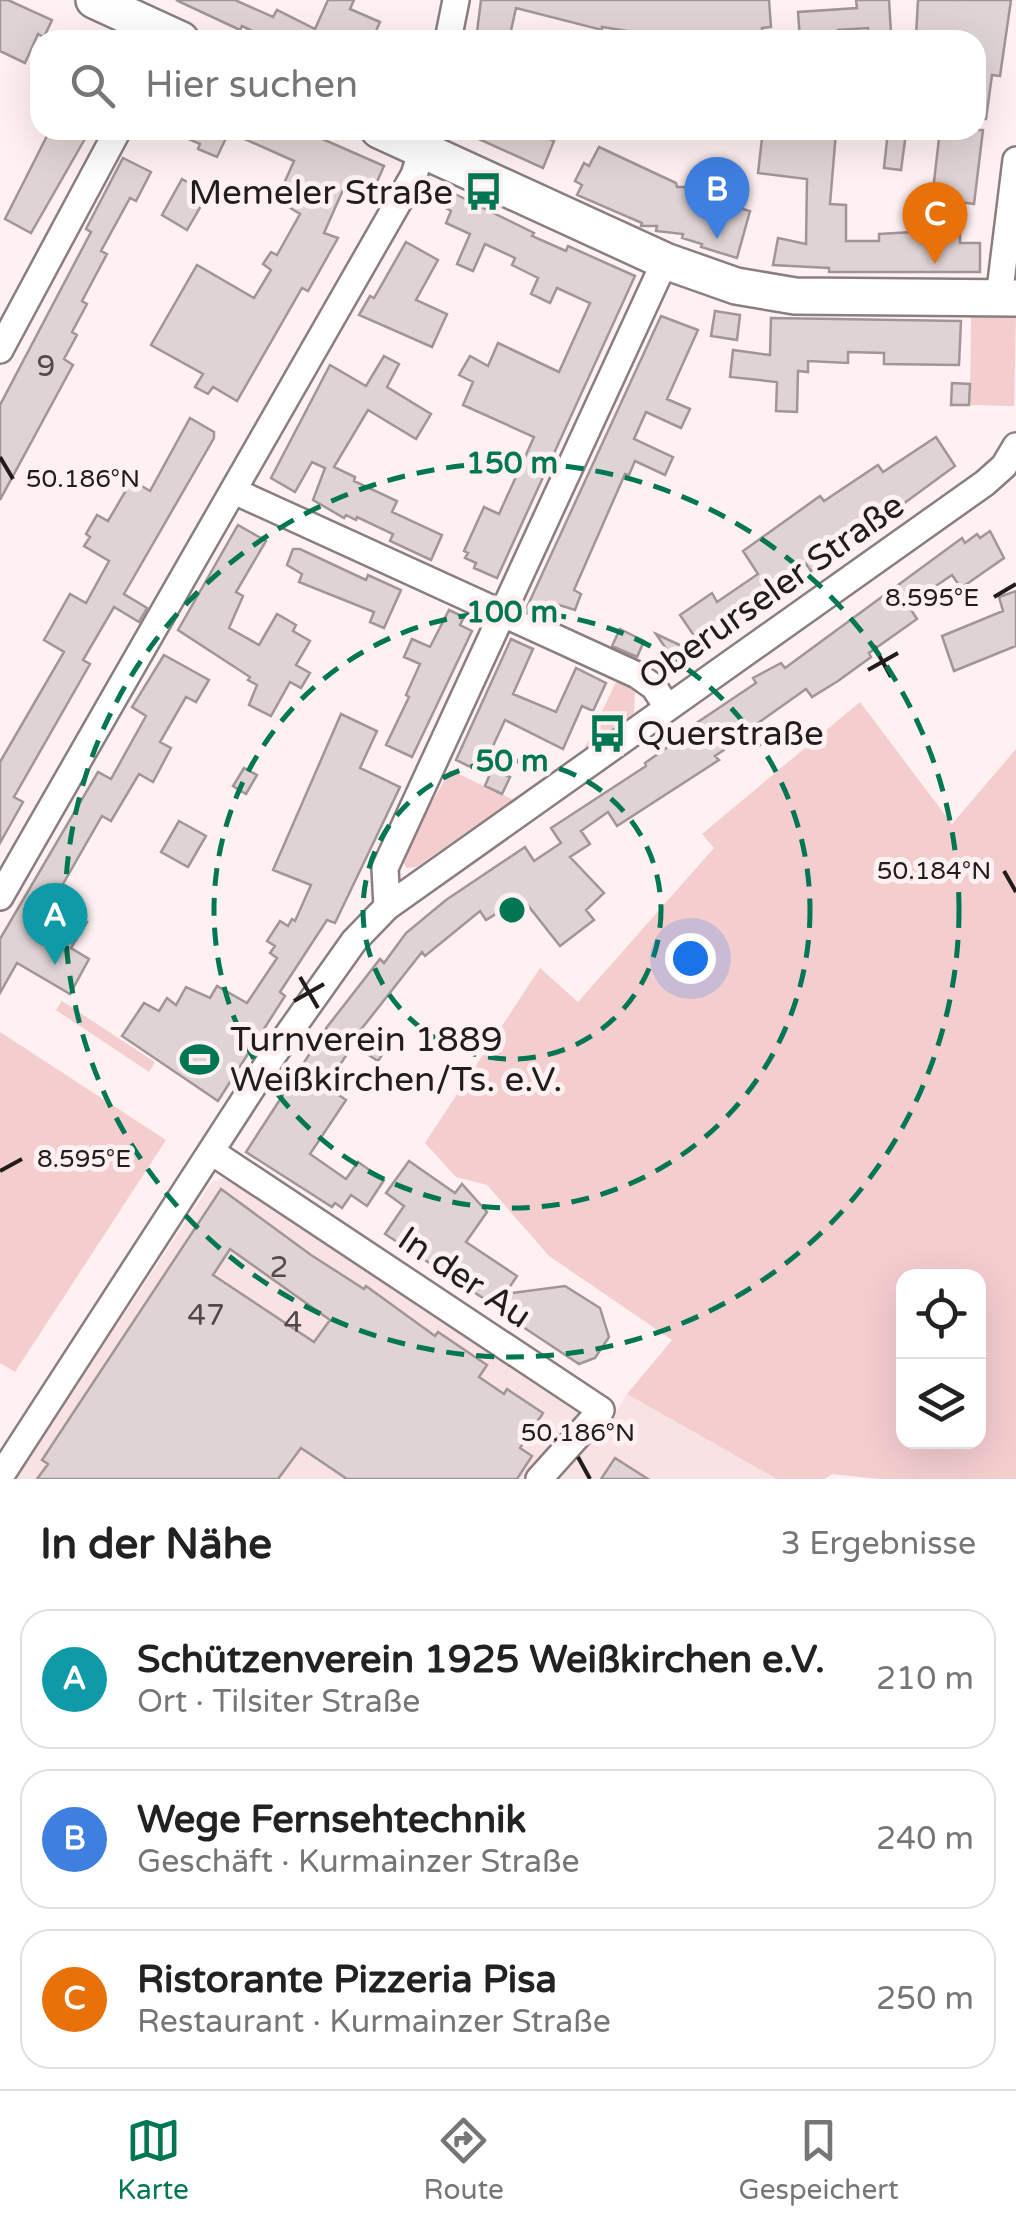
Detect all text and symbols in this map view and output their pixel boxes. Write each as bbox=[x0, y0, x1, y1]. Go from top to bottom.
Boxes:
search box bbox=[30, 30, 986, 140]
icon: search bbox=[65, 58, 120, 113]
text: Hier suchen bbox=[145, 62, 358, 108]
pin: B bbox=[684, 156, 750, 239]
bus stop icon: Memeler Straße bbox=[462, 171, 504, 213]
place label: Memeler Straße bbox=[189, 172, 453, 214]
pin: C bbox=[902, 182, 968, 264]
house number: 9 bbox=[37, 348, 55, 385]
text: 150 m bbox=[466, 445, 558, 482]
text: 50.186°N bbox=[26, 464, 140, 494]
street label: Oberurseler Straße bbox=[631, 485, 912, 699]
text: 8.595°E bbox=[885, 583, 979, 613]
text: 100 m bbox=[466, 594, 558, 631]
bus stop icon: Querstraße bbox=[586, 712, 628, 754]
place label: Querstraße bbox=[637, 713, 824, 755]
text: 50 m bbox=[475, 743, 549, 780]
text: 50.184°N bbox=[877, 856, 991, 886]
pin: A bbox=[22, 882, 88, 965]
centre of rings bbox=[494, 892, 530, 928]
your location bbox=[665, 933, 716, 984]
place label: Turnverein 1889 Weißkirchen/Ts. e.V. bbox=[230, 1019, 562, 1101]
sports icon: Turnverein 1889 Weißkirchen/Ts. e.V. bbox=[179, 1038, 221, 1080]
text: 8.595°E bbox=[37, 1144, 131, 1174]
street label: In der Au bbox=[390, 1218, 539, 1338]
house number: 2 bbox=[270, 1249, 288, 1286]
map controls bbox=[896, 1269, 986, 1449]
button: locate bbox=[896, 1269, 986, 1359]
house number: 47 bbox=[187, 1297, 225, 1334]
house number: 4 bbox=[284, 1304, 302, 1341]
button: layers bbox=[896, 1359, 986, 1449]
text: 50.186°N bbox=[521, 1418, 635, 1448]
text: In der Nähe bbox=[40, 1519, 272, 1570]
text: 3 Ergebnisse bbox=[781, 1525, 976, 1563]
text: Schützenverein 1925 Weißkirchen e.V. bbox=[137, 1637, 825, 1683]
text: A bbox=[63, 1660, 86, 1698]
text: 210 m bbox=[876, 1660, 974, 1698]
text: Ort · Tilsiter Straße bbox=[137, 1683, 420, 1721]
text: Wege Fernsehtechnik bbox=[137, 1797, 526, 1843]
text: B bbox=[63, 1820, 86, 1858]
text: 240 m bbox=[876, 1820, 974, 1858]
text: Geschäft · Kurmainzer Straße bbox=[137, 1843, 580, 1881]
text: Ristorante Pizzeria Pisa bbox=[137, 1957, 557, 2003]
text: C bbox=[63, 1980, 86, 2018]
text: 250 m bbox=[876, 1980, 974, 2018]
text: Restaurant · Kurmainzer Straße bbox=[137, 2003, 611, 2041]
tab: Karte bbox=[117, 2113, 189, 2207]
tab: Route bbox=[423, 2113, 504, 2207]
tab: Gespeichert bbox=[738, 2113, 899, 2207]

